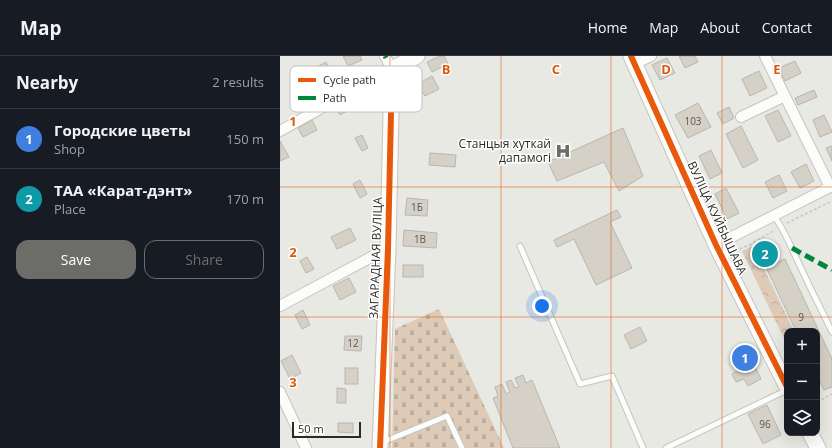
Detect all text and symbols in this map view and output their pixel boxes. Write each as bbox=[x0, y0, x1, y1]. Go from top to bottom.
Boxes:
text: Map bbox=[20, 15, 61, 41]
text: Home bbox=[588, 18, 627, 37]
text: Map bbox=[649, 18, 678, 37]
text: About bbox=[700, 18, 740, 37]
text: Contact bbox=[762, 18, 812, 37]
text: B bbox=[442, 60, 451, 78]
text: C bbox=[552, 60, 560, 78]
text: D bbox=[661, 60, 671, 78]
text: E bbox=[773, 60, 781, 78]
legend bbox=[290, 66, 422, 112]
text: Nearby bbox=[16, 71, 78, 94]
text: Cycle path bbox=[323, 72, 376, 87]
text: 2 results bbox=[212, 73, 264, 91]
text: Path bbox=[323, 90, 346, 105]
text: 1 bbox=[289, 112, 297, 130]
house number: 103 bbox=[684, 114, 702, 128]
text: Городские цветы bbox=[54, 120, 191, 140]
text: 1 bbox=[25, 130, 33, 148]
text: 150 m bbox=[226, 130, 264, 148]
place label: Станцыя хуткай дапамогі bbox=[459, 135, 551, 166]
text: Shop bbox=[54, 140, 85, 158]
hospital icon: Станцыя хуткай дапамогі bbox=[554, 142, 572, 160]
street label: ВУЛІЦА КУЙБЫШАВА bbox=[684, 158, 751, 278]
text: ТАА «Карат-дэнт» bbox=[54, 180, 192, 200]
text: 2 bbox=[25, 190, 33, 208]
text: 170 m bbox=[226, 190, 264, 208]
street label: ЗАГАРАДНАЯ ВУЛІЦА bbox=[365, 196, 386, 319]
text: Place bbox=[54, 200, 86, 218]
house number: 1Б bbox=[411, 200, 423, 214]
house number: 1В bbox=[414, 232, 426, 246]
pin: 2 bbox=[752, 239, 778, 269]
button: Save bbox=[16, 240, 136, 279]
button: Share bbox=[144, 240, 264, 279]
text: 2 bbox=[289, 243, 297, 261]
your location bbox=[532, 296, 552, 316]
house number: 9 bbox=[798, 310, 804, 324]
map controls bbox=[784, 328, 820, 436]
button: + bbox=[784, 328, 820, 364]
house number: 12 bbox=[347, 336, 359, 350]
pin: 1 bbox=[732, 343, 758, 373]
button: − bbox=[784, 364, 820, 400]
text: 3 bbox=[289, 373, 297, 391]
button: layers bbox=[784, 400, 820, 436]
house number: 96 bbox=[759, 417, 771, 431]
scale bar bbox=[292, 420, 361, 439]
text: 50 m bbox=[298, 421, 324, 436]

